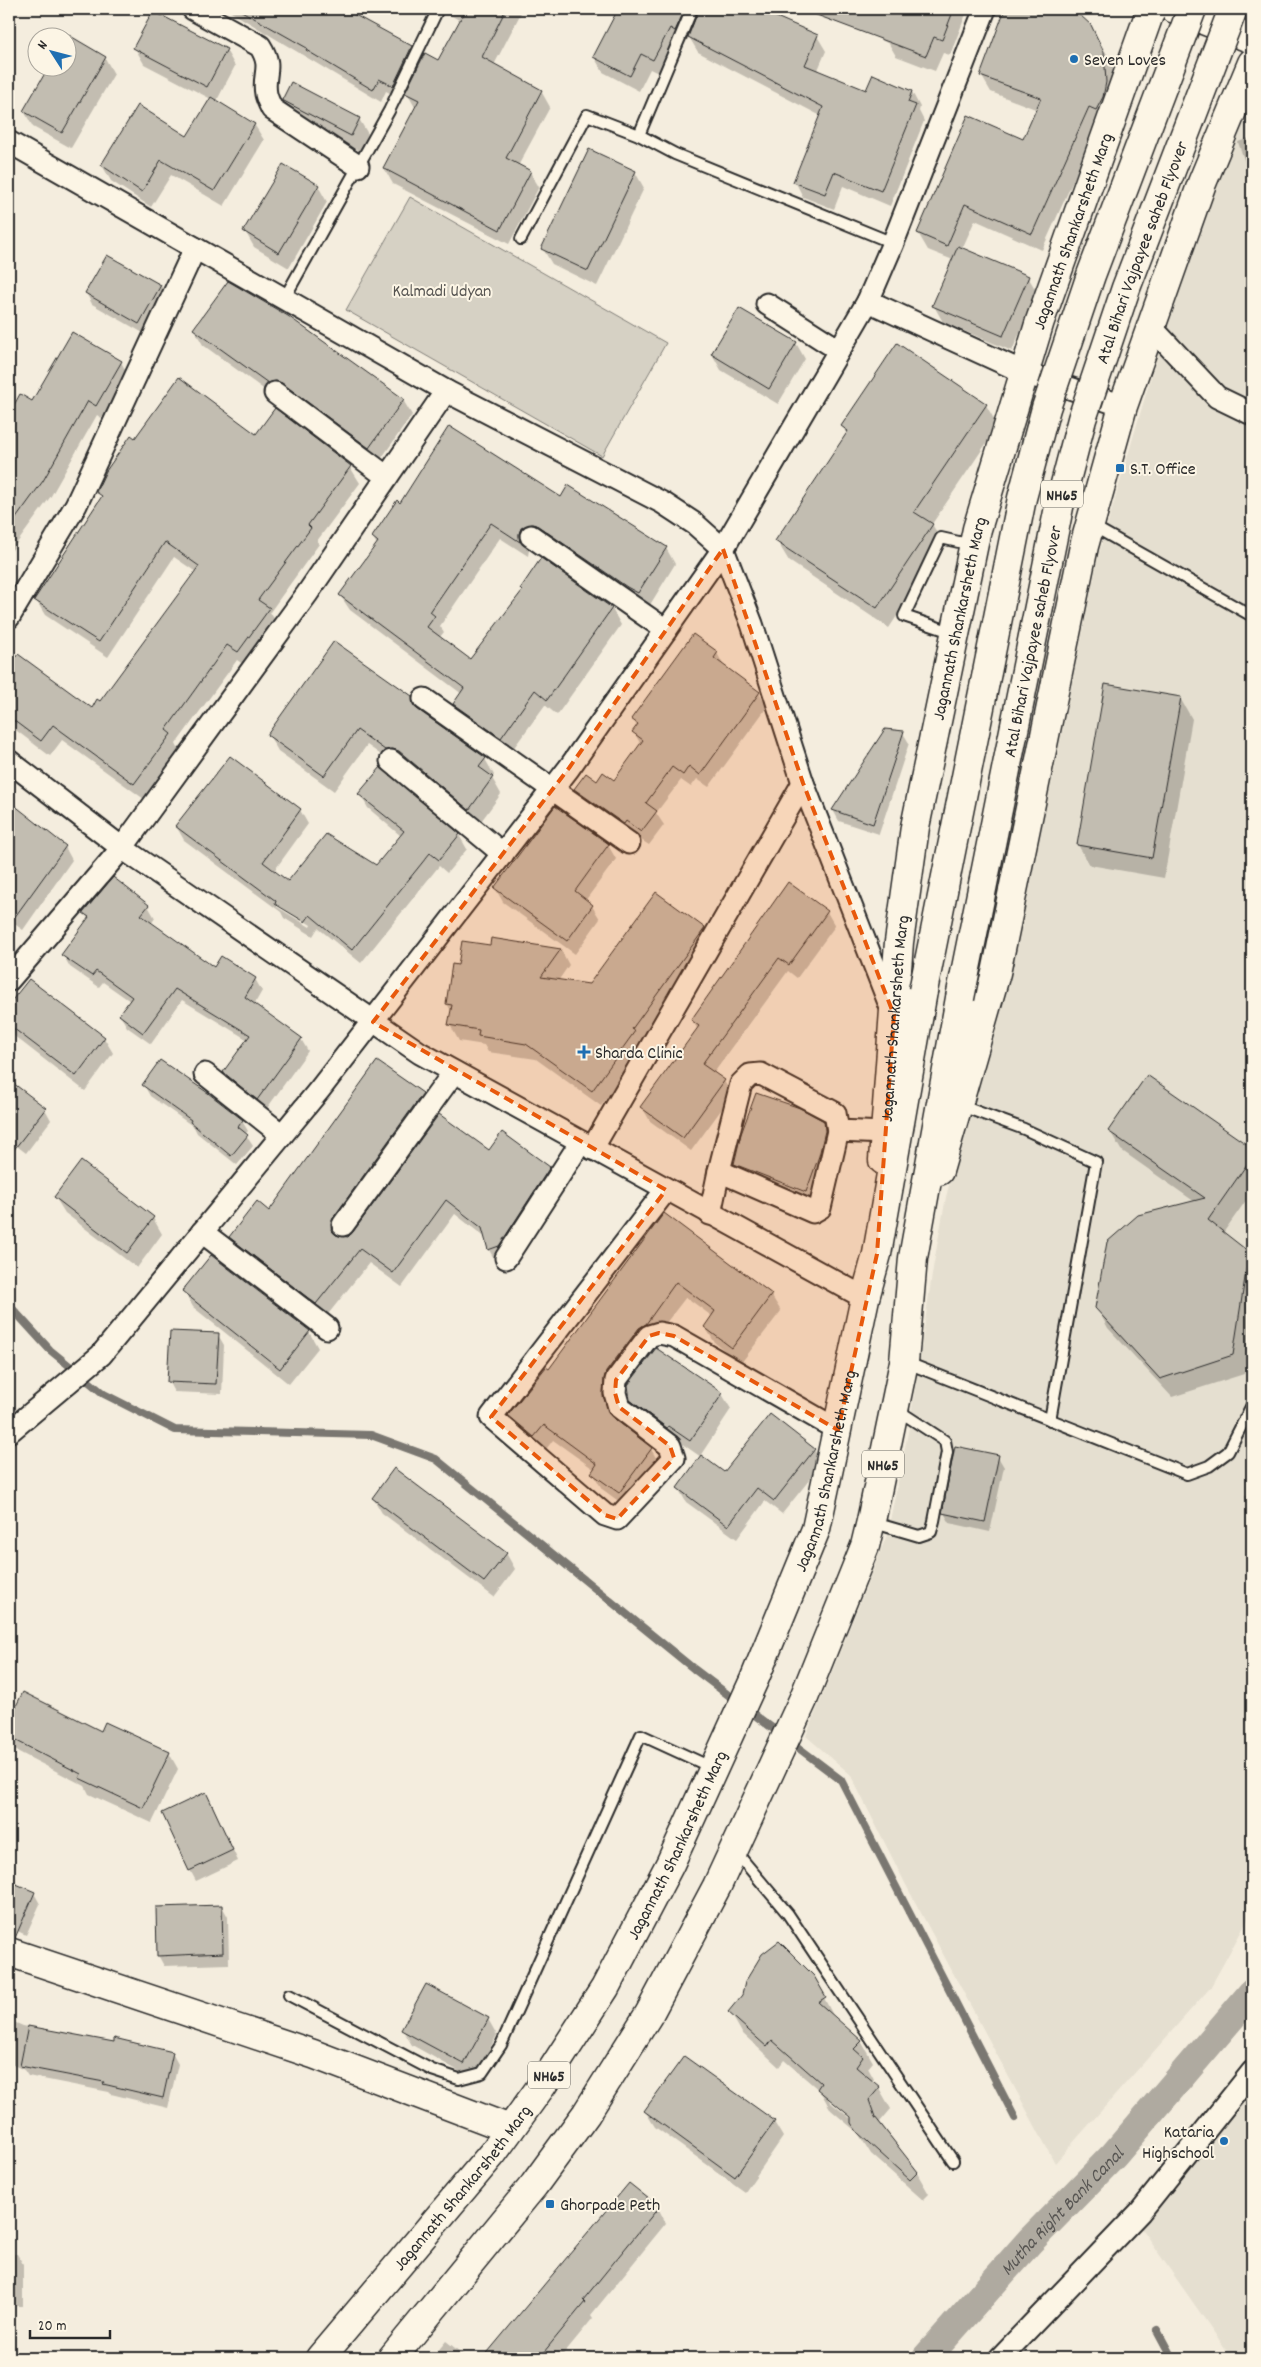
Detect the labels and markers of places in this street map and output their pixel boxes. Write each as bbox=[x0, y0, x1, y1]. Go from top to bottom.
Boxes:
place label: Seven Loves bbox=[1084, 49, 1166, 74]
marker: Seven Loves bbox=[1068, 53, 1080, 65]
place label: S.T. Office bbox=[1130, 458, 1196, 483]
marker: S.T. Office bbox=[1114, 462, 1126, 474]
place label: Sharda Clinic bbox=[595, 1042, 683, 1067]
marker: Sharda Clinic bbox=[577, 1045, 591, 1059]
place label: Kataria Highschool bbox=[1142, 2121, 1215, 2167]
marker: Kataria Highschool bbox=[1218, 2135, 1230, 2147]
place label: Ghorpade Peth bbox=[560, 2194, 660, 2219]
marker: Ghorpade Peth bbox=[544, 2198, 556, 2210]

